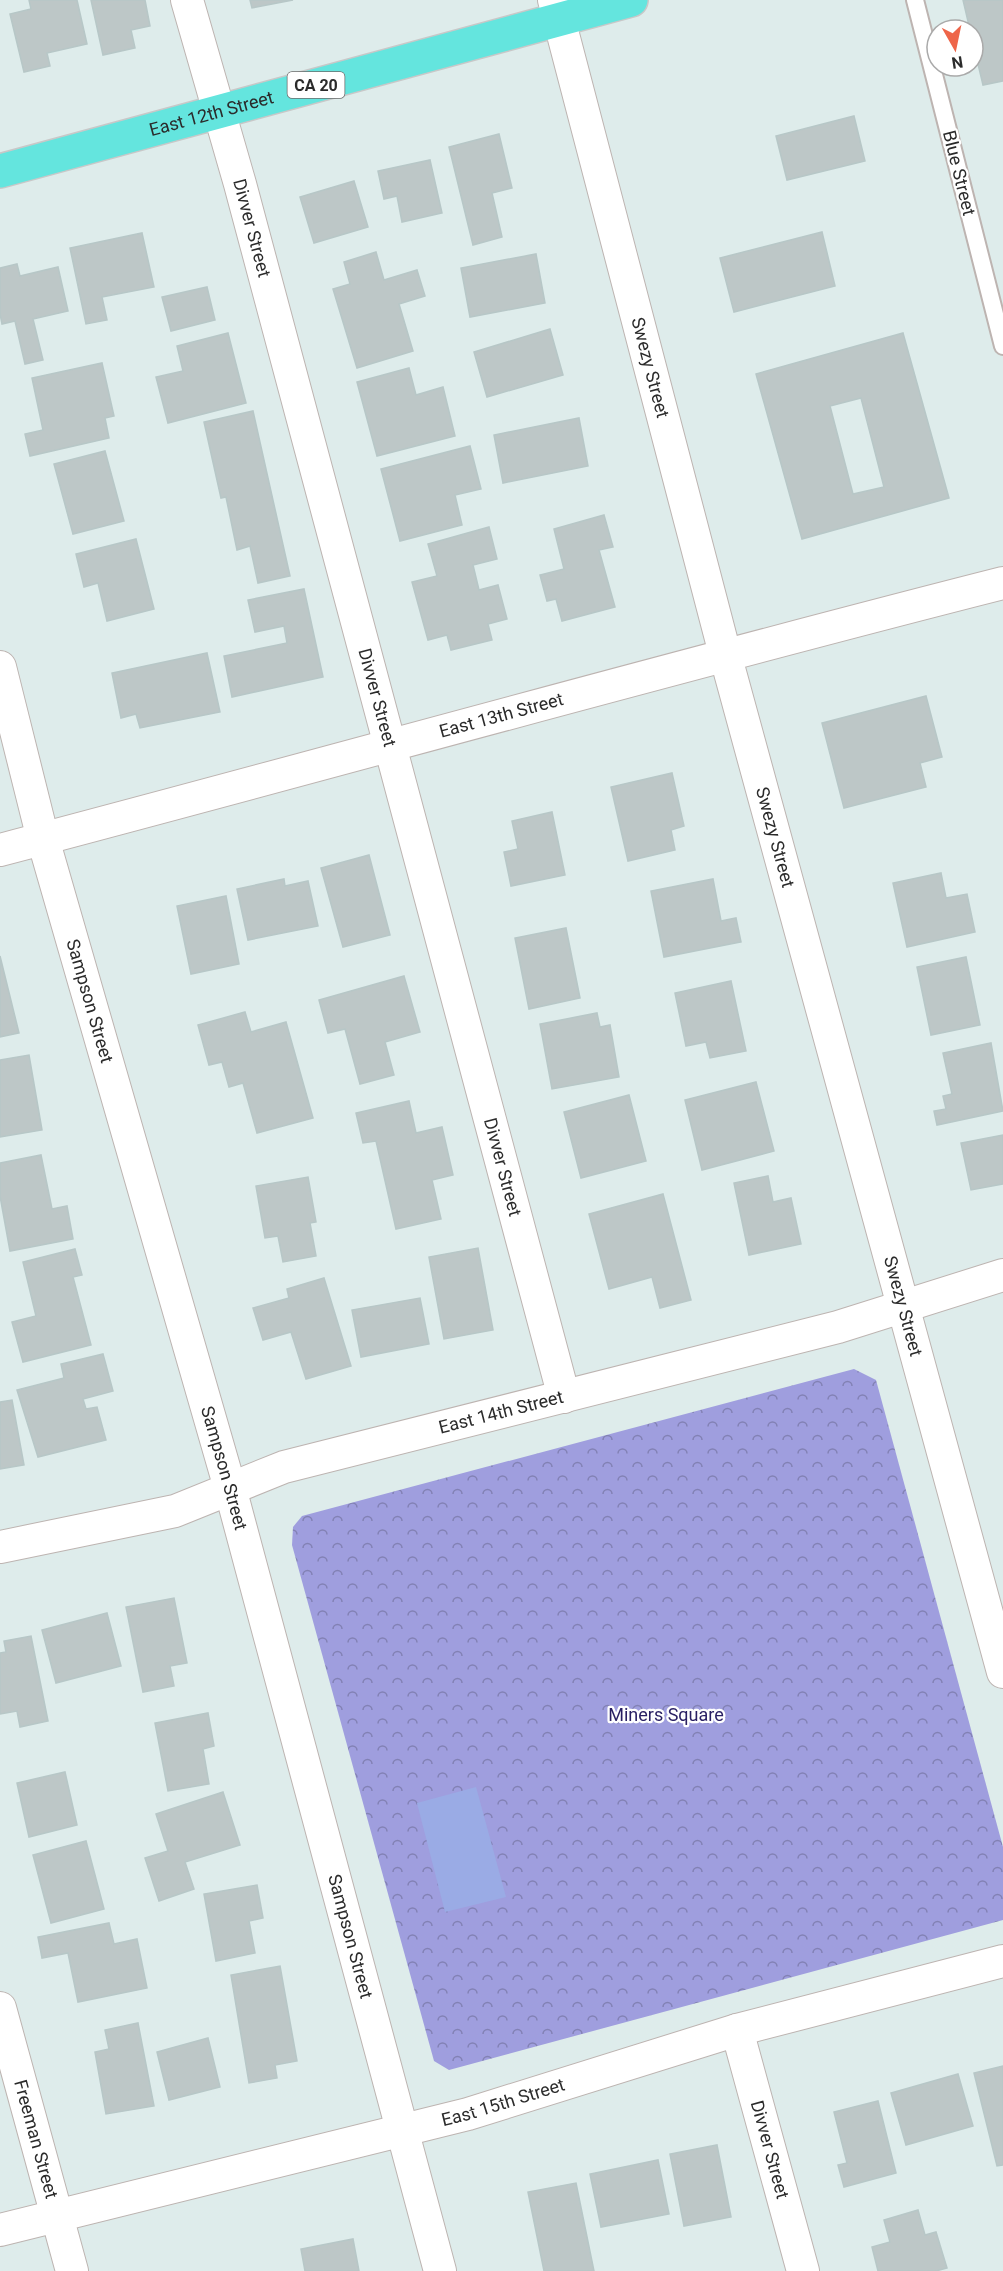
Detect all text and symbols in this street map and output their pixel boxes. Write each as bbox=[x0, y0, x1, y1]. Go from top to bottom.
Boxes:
north arrow bbox=[925, 18, 985, 78]
text: N bbox=[950, 52, 964, 73]
road number: CA 20 bbox=[288, 72, 344, 98]
street label: East 12th Street bbox=[147, 86, 276, 140]
street label: Blue Street bbox=[939, 128, 980, 218]
street label: Divver Street bbox=[229, 176, 275, 280]
street label: Swezy Street bbox=[627, 315, 674, 420]
street label: Divver Street bbox=[354, 646, 401, 749]
street label: East 13th Street bbox=[437, 688, 566, 742]
street label: Swezy Street bbox=[752, 785, 799, 890]
street label: Sampson Street bbox=[62, 937, 118, 1065]
street label: Divver Street bbox=[480, 1115, 526, 1219]
street label: Swezy Street bbox=[880, 1253, 927, 1359]
street label: East 14th Street bbox=[436, 1386, 565, 1438]
street label: Sampson Street bbox=[197, 1404, 252, 1532]
park label: Miners Square bbox=[608, 1704, 724, 1725]
street label: Sampson Street bbox=[324, 1872, 377, 2001]
street label: East 15th Street bbox=[439, 2073, 567, 2130]
street label: Freeman Street bbox=[10, 2077, 63, 2201]
street label: Divver Street bbox=[747, 2098, 794, 2201]

